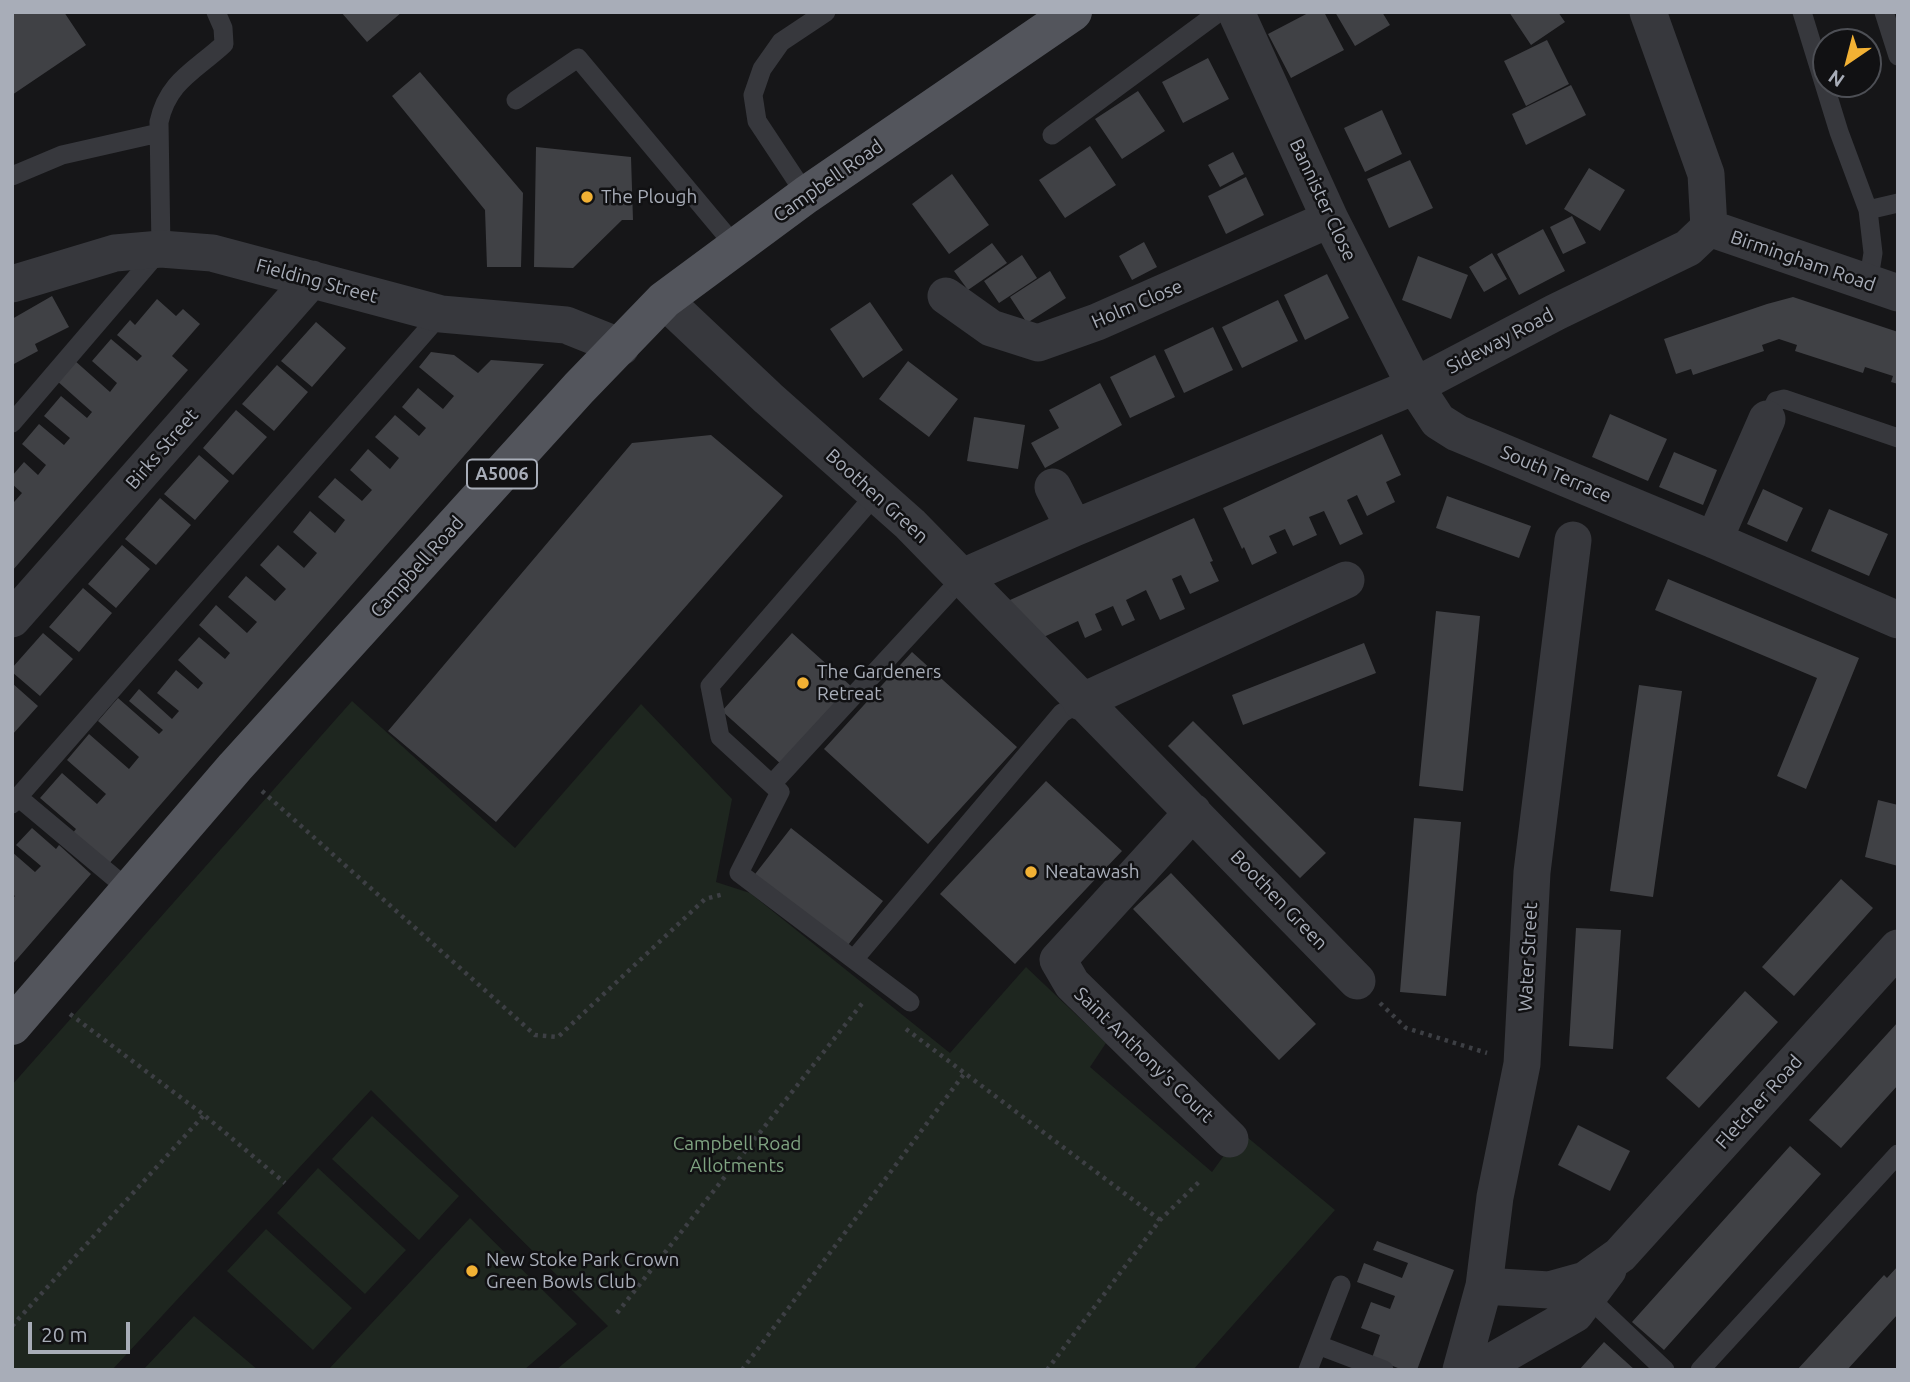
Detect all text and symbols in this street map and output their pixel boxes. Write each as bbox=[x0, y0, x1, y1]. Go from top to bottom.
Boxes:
north arrow bbox=[1812, 28, 1882, 98]
text: N bbox=[1824, 65, 1848, 92]
street label: Campbell Road bbox=[769, 135, 887, 227]
street label: Bannister Close bbox=[1285, 135, 1361, 265]
place label: The Plough bbox=[601, 186, 697, 208]
marker: The Plough bbox=[579, 189, 595, 205]
street label: Birmingham Road bbox=[1728, 226, 1878, 296]
street label: Fielding Street bbox=[254, 254, 380, 308]
street label: Holm Close bbox=[1088, 275, 1186, 333]
street label: Sideway Road bbox=[1443, 303, 1557, 379]
street label: Birks Street bbox=[121, 404, 203, 494]
street label: South Terrace bbox=[1497, 440, 1615, 508]
street label: Boothen Green bbox=[821, 444, 933, 548]
road number: A5006 bbox=[467, 460, 537, 488]
street label: Campbell Road bbox=[365, 512, 469, 622]
place label: The Gardeners Retreat bbox=[817, 661, 941, 705]
marker: The Gardeners Retreat bbox=[795, 675, 811, 691]
street label: Boothen Green bbox=[1226, 845, 1332, 955]
place label: Neatawash bbox=[1045, 861, 1140, 883]
marker: Neatawash bbox=[1023, 864, 1039, 880]
street label: Water Street bbox=[1514, 902, 1542, 1012]
street label: Saint Anthony's Court bbox=[1070, 983, 1218, 1127]
street label: Fletcher Road bbox=[1711, 1050, 1807, 1154]
park label: Campbell Road Allotments bbox=[673, 1133, 801, 1177]
place label: New Stoke Park Crown Green Bowls Club bbox=[486, 1249, 679, 1293]
marker: New Stoke Park Crown Green Bowls Club bbox=[464, 1263, 480, 1279]
scale bar bbox=[32, 1308, 133, 1352]
text: 20 m bbox=[41, 1322, 88, 1346]

